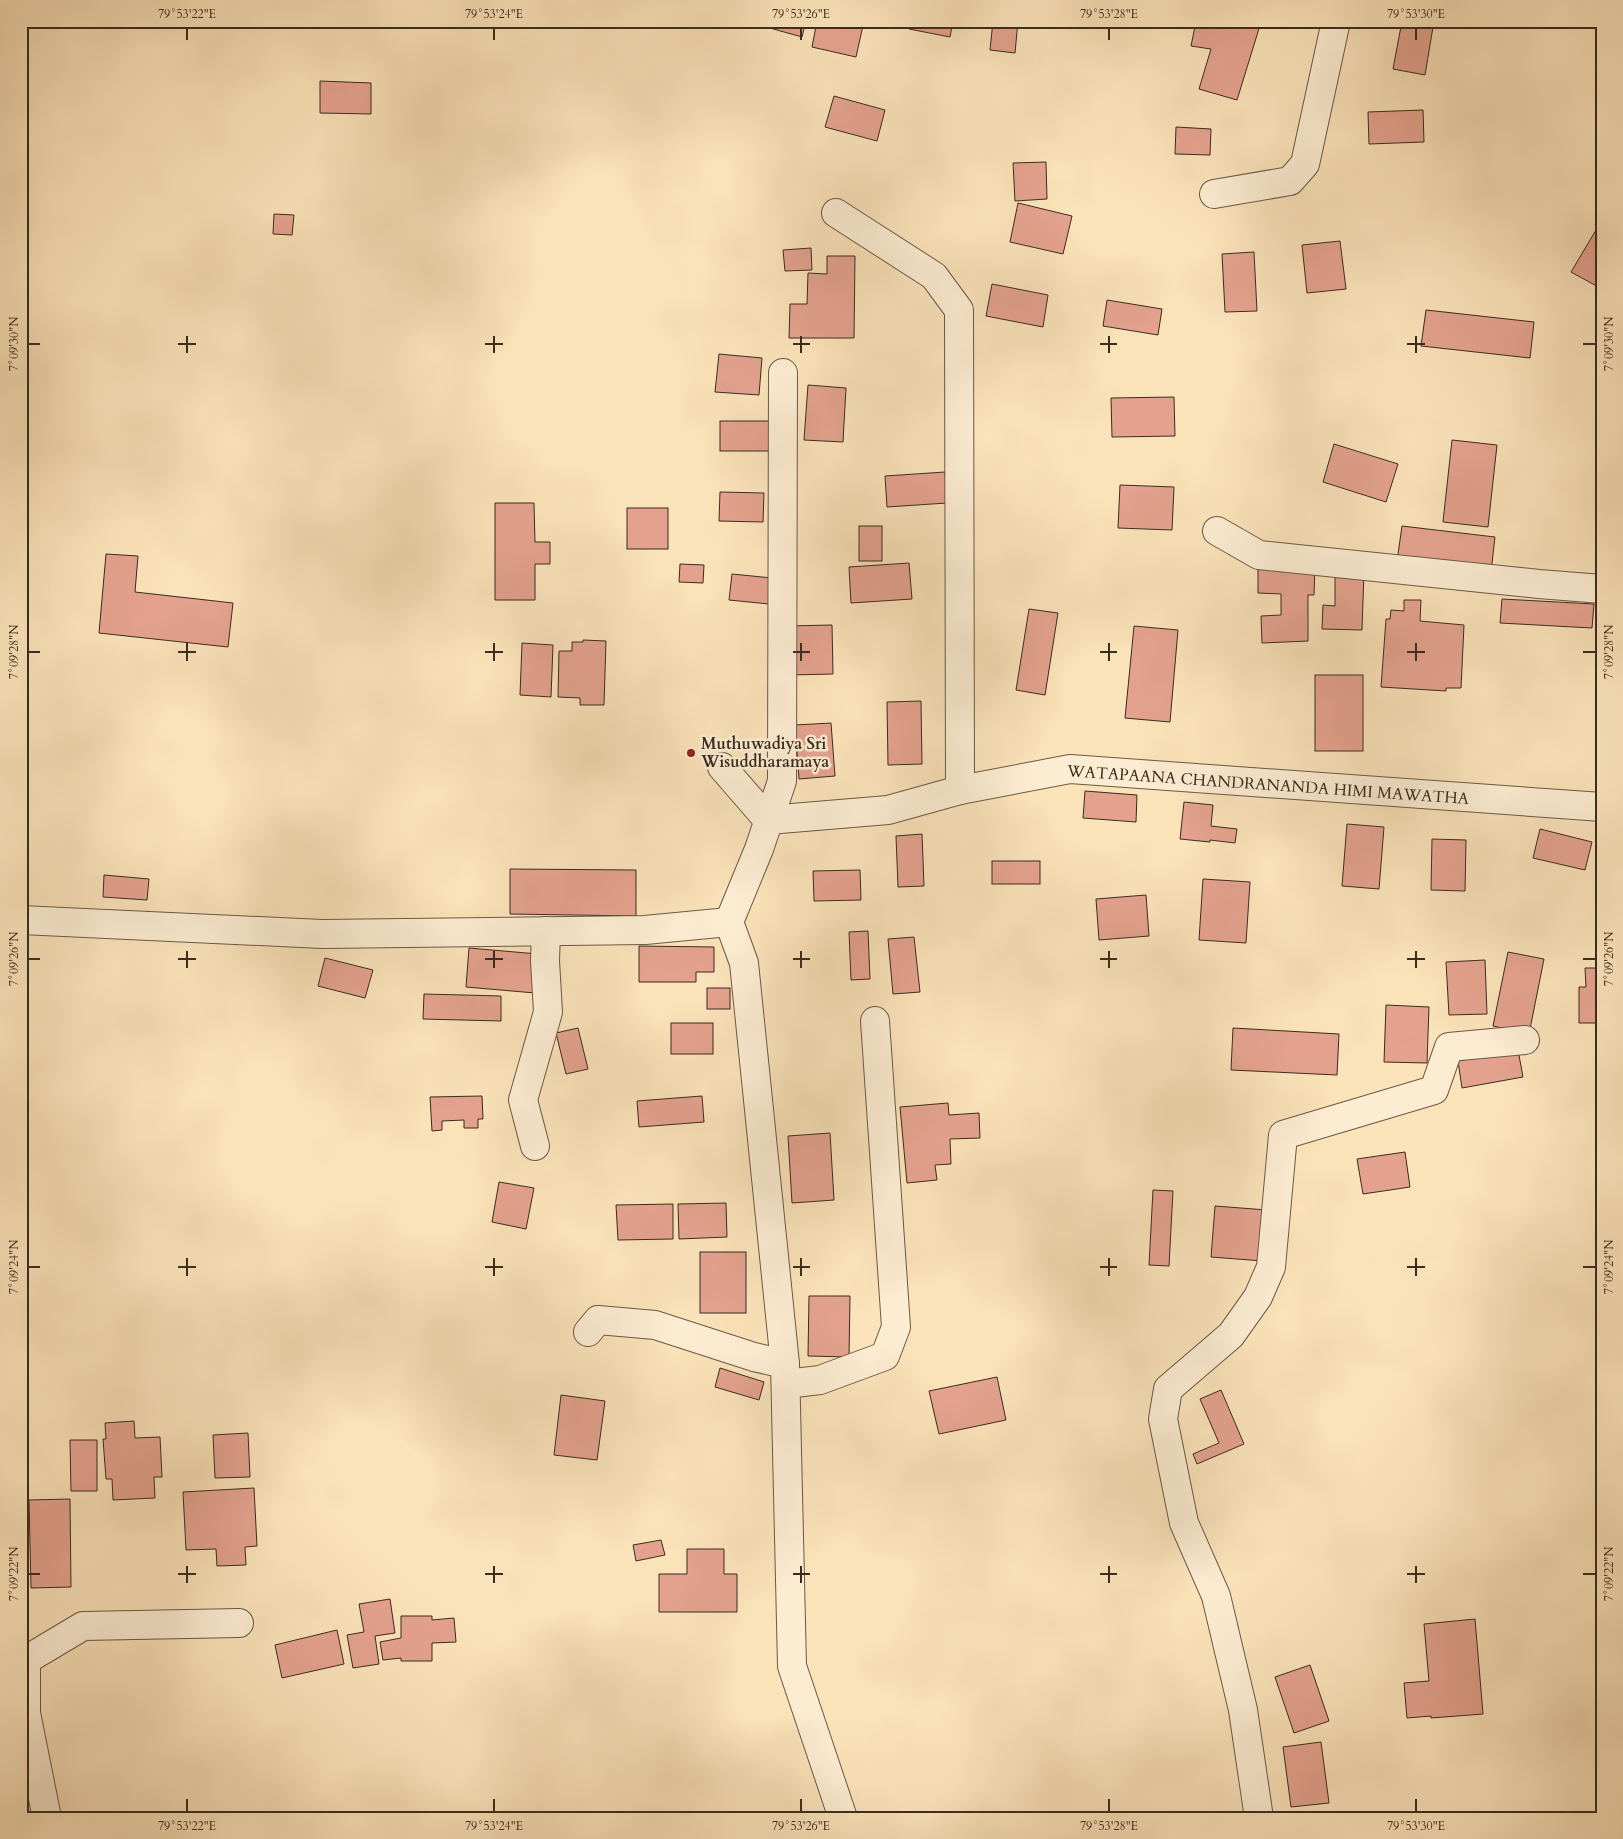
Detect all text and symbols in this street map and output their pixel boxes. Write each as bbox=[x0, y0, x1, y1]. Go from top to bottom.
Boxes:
text: 79°53'22"E bbox=[158, 6, 216, 22]
text: 79°53'24"E bbox=[465, 6, 523, 22]
text: 79°53'26"E bbox=[772, 6, 830, 22]
text: 79°53'28"E bbox=[1080, 6, 1138, 22]
text: 79°53'30"E bbox=[1387, 6, 1445, 22]
text: 7°09'30"N bbox=[6, 316, 22, 371]
text: 7°09'30"N bbox=[1601, 316, 1617, 371]
text: 7°09'28"N bbox=[6, 624, 22, 679]
text: 7°09'28"N bbox=[1601, 624, 1617, 679]
place label: Muthuwadiya Sri Wisuddharamaya bbox=[700, 733, 829, 773]
marker: Muthuwadiya Sri Wisuddharamaya bbox=[685, 747, 697, 759]
street label: WATAPAANA CHANDRANANDA HIMI MAWATHA bbox=[1065, 760, 1470, 810]
text: 7°09'26"N bbox=[6, 931, 22, 986]
text: 7°09'26"N bbox=[1601, 931, 1617, 986]
text: 7°09'24"N bbox=[6, 1239, 22, 1294]
text: 7°09'24"N bbox=[1601, 1239, 1617, 1294]
text: 7°09'22"N bbox=[6, 1546, 22, 1601]
text: 7°09'22"N bbox=[1601, 1546, 1617, 1601]
text: 79°53'22"E bbox=[158, 1818, 216, 1834]
text: 79°53'24"E bbox=[465, 1818, 523, 1834]
text: 79°53'26"E bbox=[772, 1818, 830, 1834]
text: 79°53'28"E bbox=[1080, 1818, 1138, 1834]
text: 79°53'30"E bbox=[1387, 1818, 1445, 1834]

